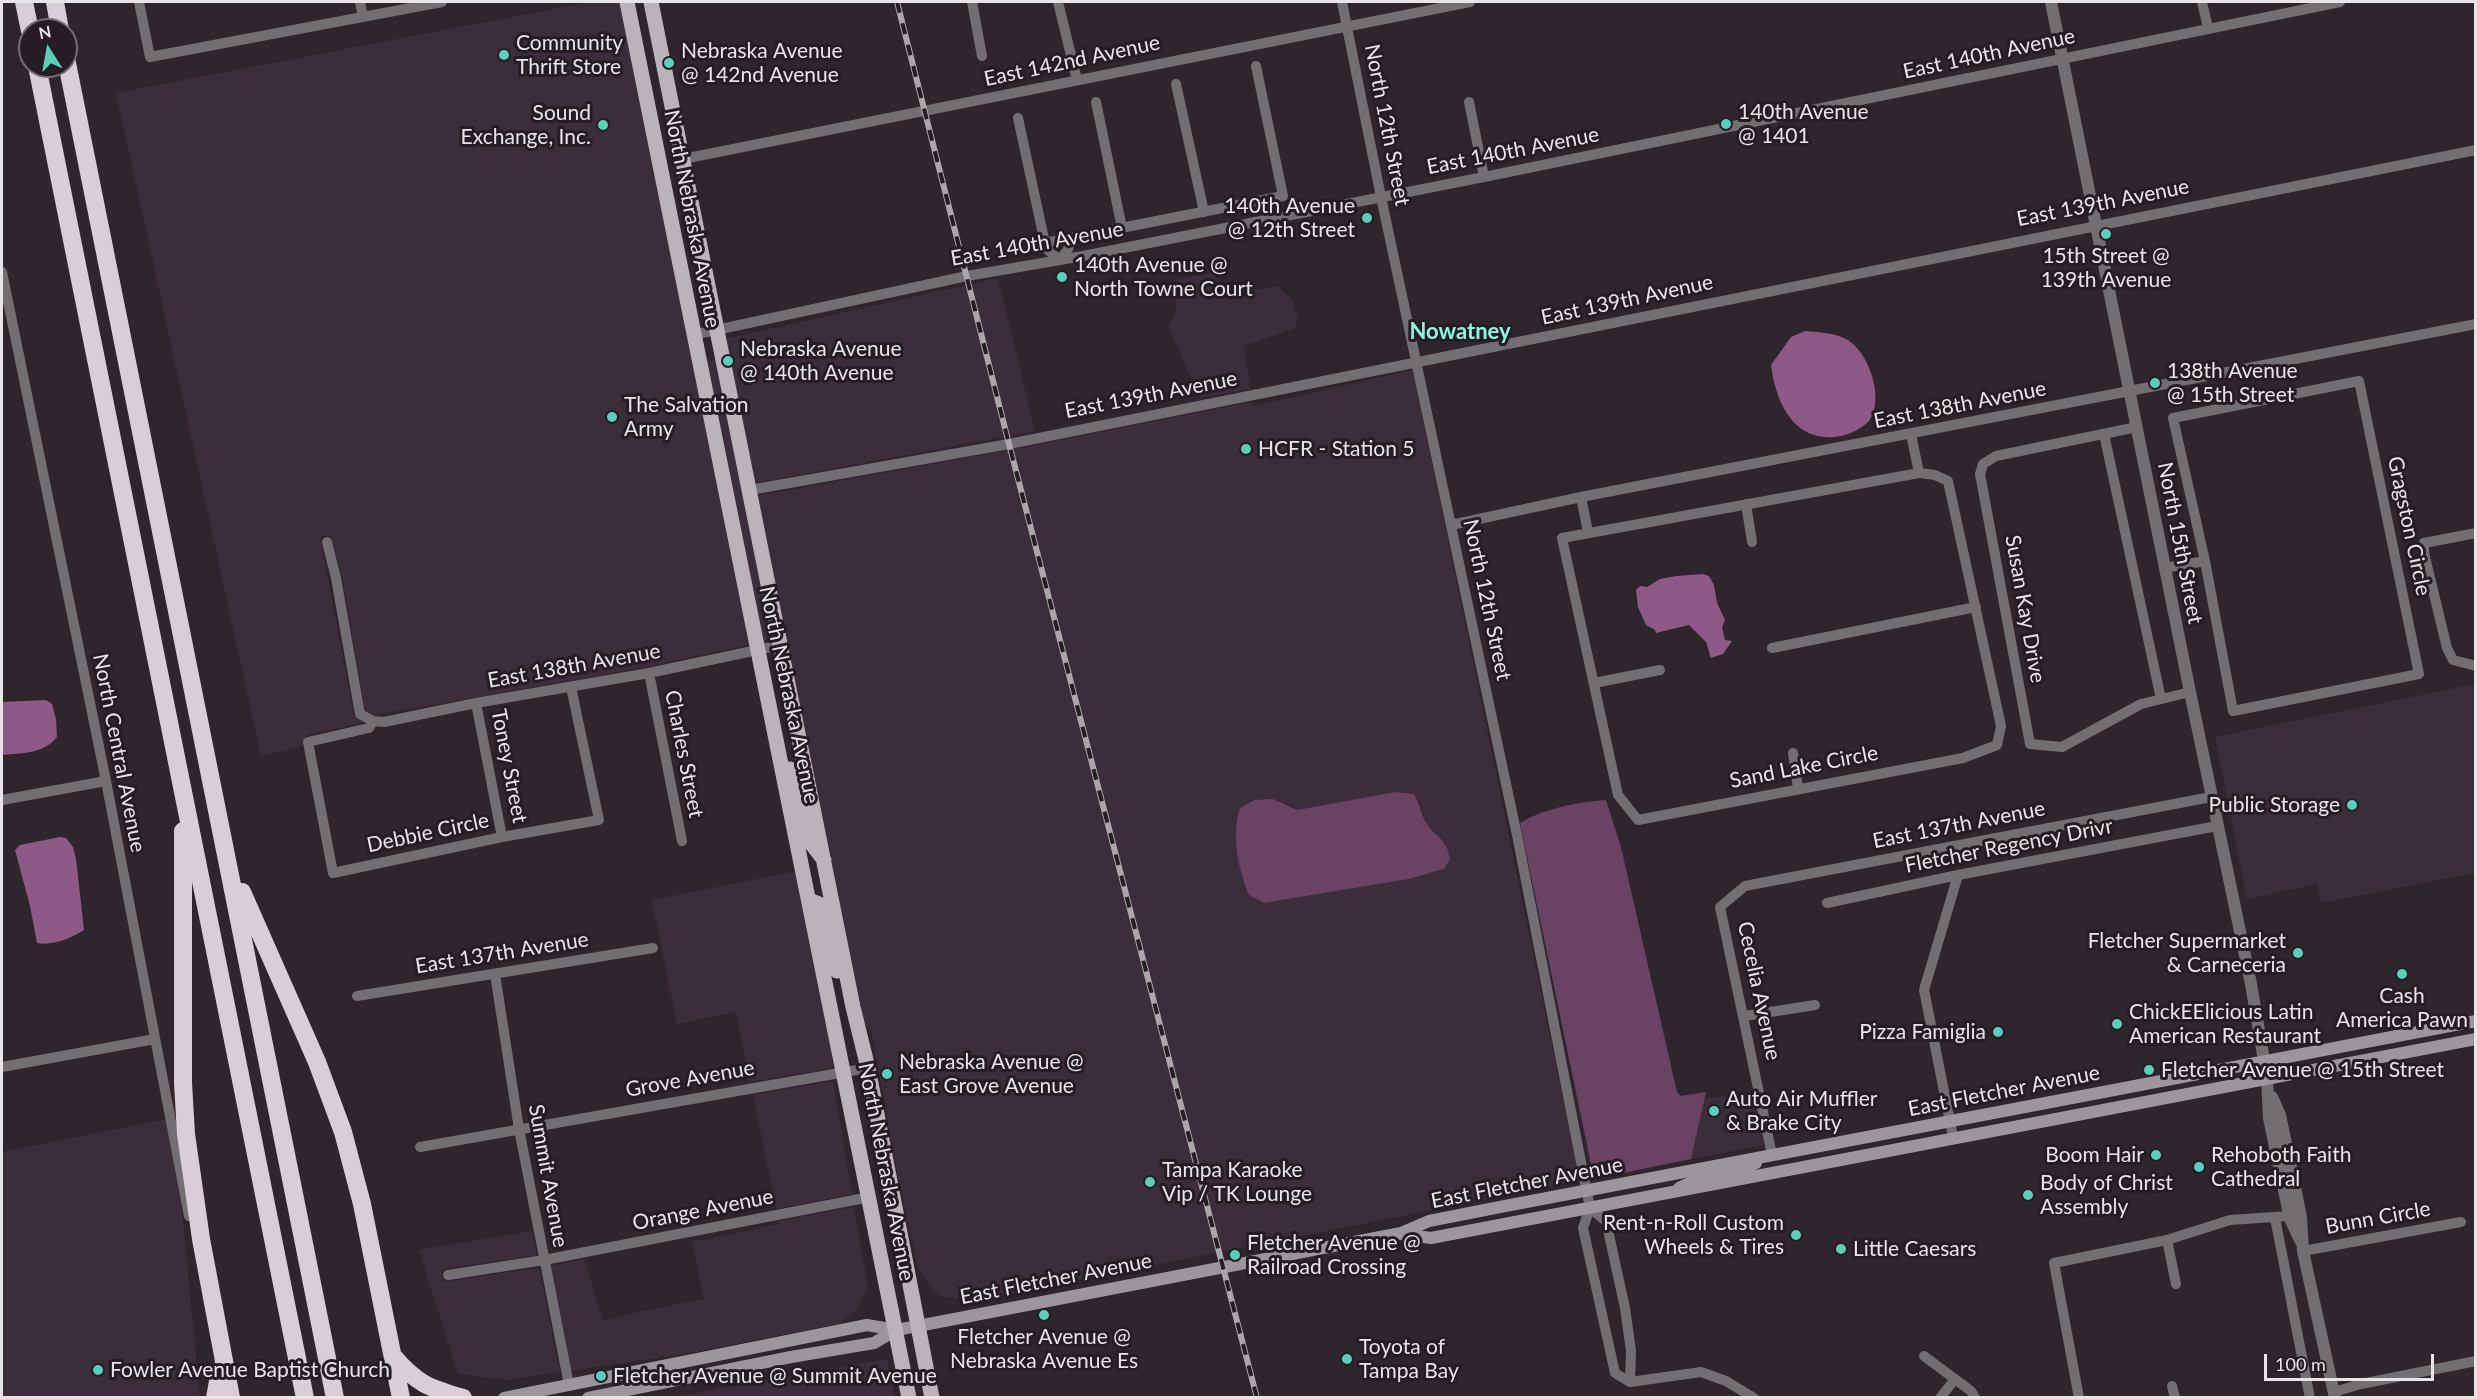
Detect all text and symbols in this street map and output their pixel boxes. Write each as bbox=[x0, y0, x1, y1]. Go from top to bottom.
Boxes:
north arrow bbox=[18, 18, 78, 78]
text: N bbox=[37, 21, 53, 42]
street label: East 140th Avenue bbox=[1901, 23, 2077, 85]
place label: Community Thrift Store bbox=[516, 30, 623, 80]
street label: East 142nd Avenue bbox=[982, 30, 1162, 92]
place label: Nebraska Avenue @ 142nd Avenue bbox=[681, 38, 843, 88]
street label: North 12th Street bbox=[1359, 42, 1415, 208]
marker: Community Thrift Store bbox=[497, 48, 511, 62]
marker: Nebraska Avenue @ 142nd Avenue bbox=[662, 56, 676, 70]
place label: 140th Avenue @ 1401 bbox=[1738, 99, 1869, 149]
place label: Sound Exchange, Inc. bbox=[461, 100, 591, 150]
street label: North Nebraska Avenue bbox=[659, 108, 725, 330]
marker: 140th Avenue @ 1401 bbox=[1719, 117, 1733, 131]
marker: Sound Exchange, Inc. bbox=[596, 118, 610, 132]
street label: East 140th Avenue bbox=[1425, 122, 1601, 180]
street label: East 139th Avenue bbox=[2015, 174, 2191, 232]
place label: 140th Avenue @ 12th Street bbox=[1224, 193, 1355, 243]
marker: 140th Avenue @ 12th Street bbox=[1360, 211, 1374, 225]
street label: East 140th Avenue bbox=[949, 216, 1125, 272]
marker: 15th Street @ 139th Avenue bbox=[2099, 227, 2113, 241]
place label: 15th Street @ 139th Avenue bbox=[2041, 243, 2171, 293]
place label: 140th Avenue @ North Towne Court bbox=[1074, 252, 1253, 302]
street label: East 139th Avenue bbox=[1539, 269, 1715, 331]
marker: 140th Avenue @ North Towne Court bbox=[1055, 270, 1069, 284]
district label: Nowatney bbox=[1409, 319, 1511, 345]
place label: Nebraska Avenue @ 140th Avenue bbox=[740, 336, 902, 386]
marker: Nebraska Avenue @ 140th Avenue bbox=[721, 354, 735, 368]
place label: 138th Avenue @ 15th Street bbox=[2167, 358, 2298, 408]
street label: East 139th Avenue bbox=[1063, 366, 1239, 424]
street label: East 138th Avenue bbox=[1872, 376, 2048, 434]
marker: 138th Avenue @ 15th Street bbox=[2148, 376, 2162, 390]
place label: The Salvation Army bbox=[624, 392, 749, 442]
marker: The Salvation Army bbox=[605, 410, 619, 424]
place label: HCFR - Station 5 bbox=[1258, 436, 1415, 462]
marker: HCFR - Station 5 bbox=[1239, 442, 1253, 456]
street label: Gragston Circle bbox=[2382, 454, 2436, 598]
street label: North 15th Street bbox=[2152, 460, 2208, 626]
street label: North 12th Street bbox=[1458, 517, 1516, 683]
street label: Susan Kay Drive bbox=[2000, 533, 2050, 685]
street label: North Nebraska Avenue bbox=[754, 584, 824, 806]
street label: East 138th Avenue bbox=[486, 638, 662, 694]
street label: North Central Avenue bbox=[87, 652, 151, 854]
street label: Charles Street bbox=[659, 688, 709, 820]
street label: Toney Street bbox=[486, 707, 532, 825]
street label: Sand Lake Circle bbox=[1728, 740, 1880, 794]
place label: Public Storage bbox=[2209, 792, 2340, 818]
street label: East 137th Avenue bbox=[1871, 796, 2047, 854]
marker: Public Storage bbox=[2345, 798, 2359, 812]
street label: Debbie Circle bbox=[365, 808, 491, 858]
street label: Fletcher Regency Drivr bbox=[1903, 813, 2115, 879]
street label: Cecelia Avenue bbox=[1732, 919, 1786, 1063]
street label: East 137th Avenue bbox=[414, 927, 590, 979]
place label: Fletcher Supermarket & Carneceria bbox=[2088, 928, 2286, 978]
marker: Fletcher Supermarket & Carneceria bbox=[2291, 946, 2305, 960]
marker: Cash America Pawn bbox=[2395, 967, 2409, 981]
place label: Cash America Pawn bbox=[2336, 983, 2468, 1033]
place label: ChickEElicious Latin American Restaurant bbox=[2129, 999, 2321, 1049]
marker: ChickEElicious Latin American Restaurant bbox=[2110, 1017, 2124, 1031]
place label: Pizza Famiglia bbox=[1859, 1019, 1986, 1045]
marker: Pizza Famiglia bbox=[1991, 1025, 2005, 1039]
place label: Nebraska Avenue @ East Grove Avenue bbox=[899, 1049, 1084, 1099]
street label: Grove Avenue bbox=[624, 1055, 756, 1103]
place label: Fletcher Avenue @ 15th Street bbox=[2161, 1057, 2444, 1083]
street label: East Fletcher Avenue bbox=[1906, 1060, 2102, 1122]
street label: North Nebraska Avenue bbox=[853, 1061, 919, 1283]
marker: Fletcher Avenue @ 15th Street bbox=[2142, 1063, 2156, 1077]
marker: Nebraska Avenue @ East Grove Avenue bbox=[880, 1067, 894, 1081]
place label: Auto Air Muffler & Brake City bbox=[1726, 1086, 1877, 1136]
street label: Summit Avenue bbox=[523, 1102, 573, 1250]
marker: Auto Air Muffler & Brake City bbox=[1707, 1104, 1721, 1118]
place label: Boom Hair bbox=[2045, 1142, 2144, 1168]
place label: Rehoboth Faith Cathedral bbox=[2211, 1142, 2351, 1192]
marker: Boom Hair bbox=[2149, 1148, 2163, 1162]
street label: East Fletcher Avenue bbox=[1429, 1152, 1625, 1214]
place label: Tampa Karaoke Vip / TK Lounge bbox=[1162, 1157, 1312, 1207]
marker: Rehoboth Faith Cathedral bbox=[2192, 1160, 2206, 1174]
place label: Body of Christ Assembly bbox=[2040, 1170, 2173, 1220]
marker: Tampa Karaoke Vip / TK Lounge bbox=[1143, 1175, 1157, 1189]
street label: Orange Avenue bbox=[630, 1184, 776, 1236]
marker: Body of Christ Assembly bbox=[2021, 1188, 2035, 1202]
street label: Bunn Circle bbox=[2324, 1196, 2432, 1240]
place label: Rent-n-Roll Custom Wheels & Tires bbox=[1603, 1210, 1784, 1260]
marker: Rent-n-Roll Custom Wheels & Tires bbox=[1789, 1228, 1803, 1242]
place label: Fletcher Avenue @ Railroad Crossing bbox=[1247, 1230, 1420, 1280]
place label: Little Caesars bbox=[1853, 1236, 1976, 1262]
marker: Little Caesars bbox=[1834, 1242, 1848, 1256]
street label: East Fletcher Avenue bbox=[958, 1248, 1154, 1310]
marker: Fletcher Avenue @ Railroad Crossing bbox=[1228, 1248, 1242, 1262]
marker: Fletcher Avenue @ Nebraska Avenue Es bbox=[1037, 1308, 1051, 1322]
place label: Fletcher Avenue @ Nebraska Avenue Es bbox=[950, 1324, 1138, 1374]
place label: Toyota of Tampa Bay bbox=[1359, 1334, 1459, 1384]
scale bar bbox=[2267, 1342, 2436, 1380]
marker: Toyota of Tampa Bay bbox=[1340, 1352, 1354, 1366]
text: 100 m bbox=[2275, 1353, 2326, 1375]
place label: Fowler Avenue Baptist Church bbox=[110, 1357, 390, 1383]
marker: Fowler Avenue Baptist Church bbox=[91, 1363, 105, 1377]
place label: Fletcher Avenue @ Summit Avenue bbox=[613, 1363, 937, 1389]
marker: Fletcher Avenue @ Summit Avenue bbox=[594, 1369, 608, 1383]

